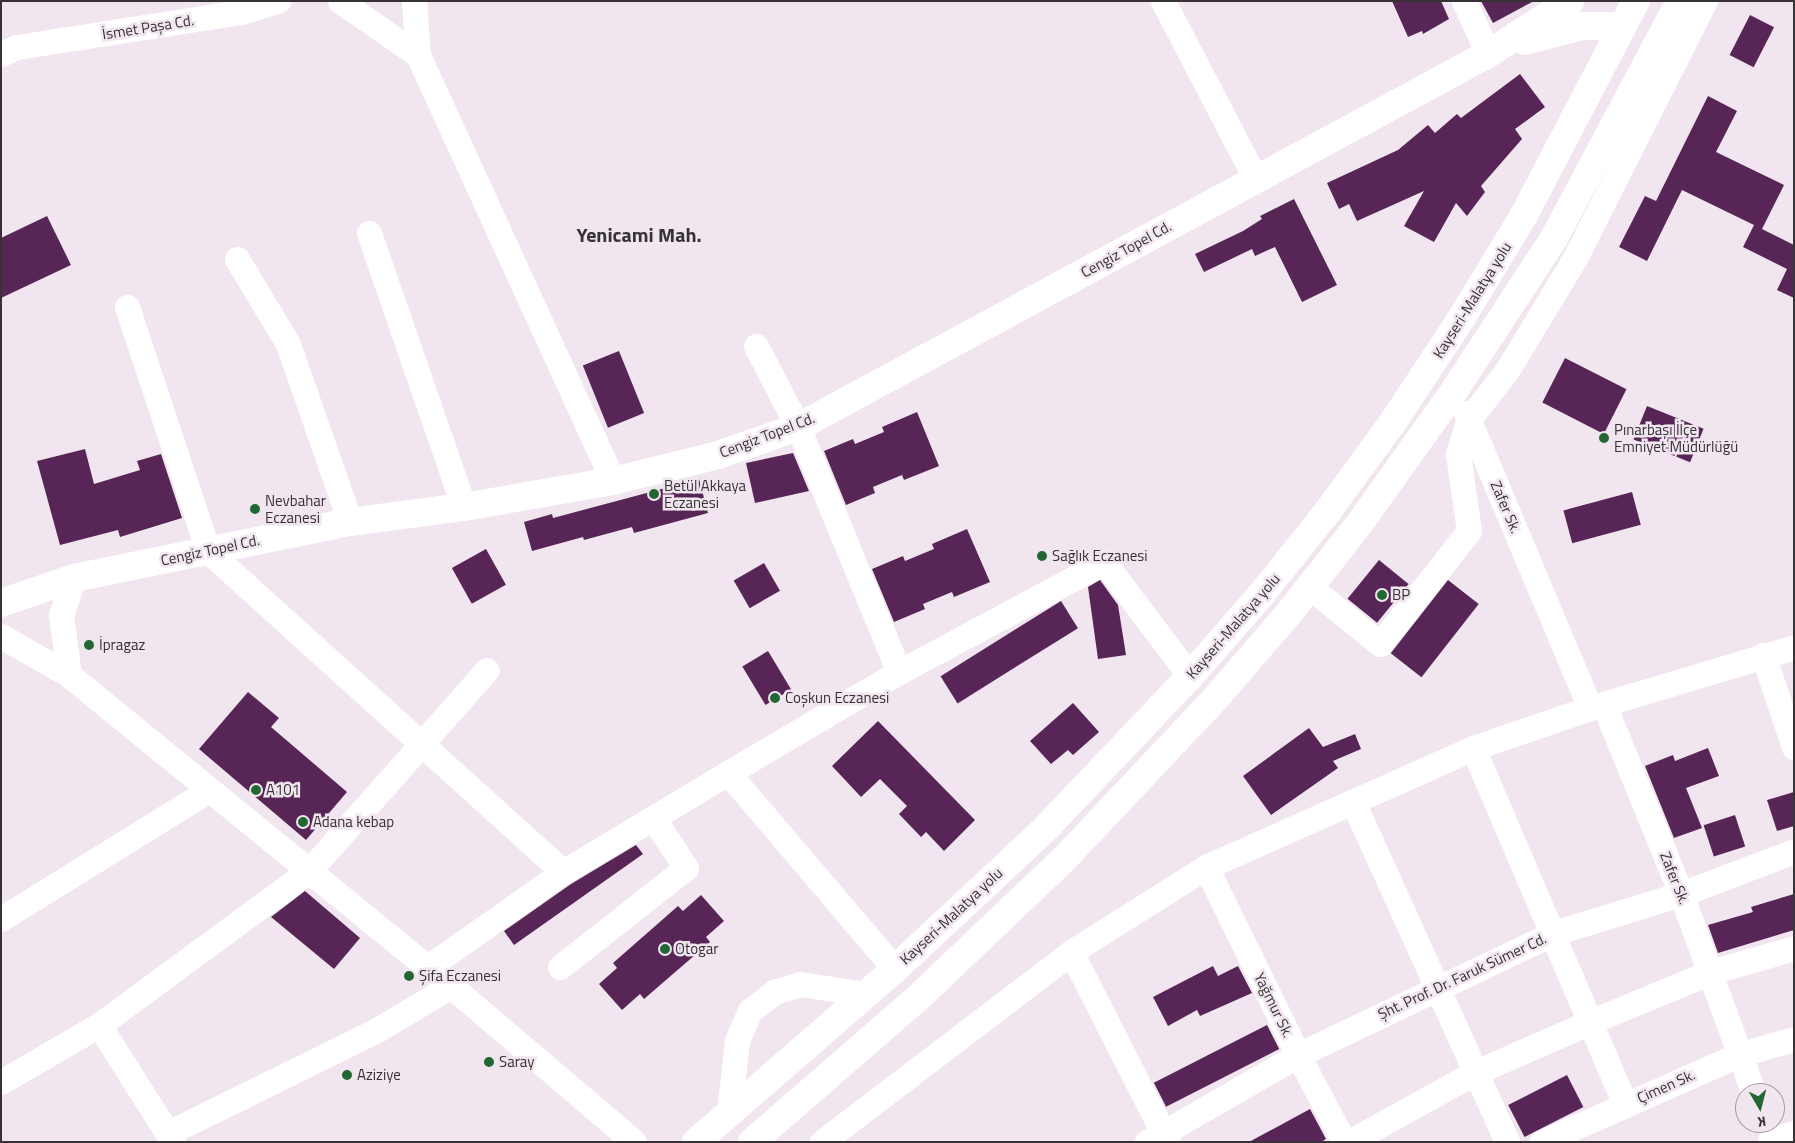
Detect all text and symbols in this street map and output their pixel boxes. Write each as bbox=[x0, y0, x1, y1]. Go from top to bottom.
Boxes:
street label: İsmet Paşa Cd. bbox=[101, 11, 195, 43]
street label: Cengiz Topel Cd. bbox=[1078, 217, 1174, 281]
district label: Yenicami Mah. bbox=[576, 222, 702, 246]
street label: Kayseri-Malatya yolu bbox=[1429, 239, 1515, 361]
street label: Cengiz Topel Cd. bbox=[717, 409, 817, 461]
place label: Pınarbaşı İlçe Emniyet Müdürlüğü bbox=[1614, 420, 1738, 455]
marker: Pınarbaşı İlçe Emniyet Müdürlüğü bbox=[1598, 432, 1610, 444]
place label: Betül Akkaya Eczanesi bbox=[664, 476, 746, 511]
street label: Zafer Sk. bbox=[1487, 478, 1525, 536]
marker: Betül Akkaya Eczanesi bbox=[648, 488, 660, 500]
place label: Nevbahar Eczanesi bbox=[265, 491, 326, 526]
marker: Nevbahar Eczanesi bbox=[249, 503, 261, 515]
street label: Cengiz Topel Cd. bbox=[159, 531, 261, 569]
place label: Sağlık Eczanesi bbox=[1052, 547, 1148, 565]
marker: Sağlık Eczanesi bbox=[1036, 550, 1048, 562]
street label: Kayseri-Malatya yolu bbox=[1182, 570, 1284, 682]
place label: BP bbox=[1392, 586, 1410, 604]
marker: BP bbox=[1376, 589, 1388, 601]
place label: İpragaz bbox=[99, 636, 145, 654]
marker: İpragaz bbox=[83, 639, 95, 651]
place label: Coşkun Eczanesi bbox=[785, 689, 889, 707]
marker: Coşkun Eczanesi bbox=[769, 692, 781, 704]
place label: A101 bbox=[266, 781, 300, 799]
marker: A101 bbox=[250, 784, 262, 796]
place label: Adana kebap bbox=[313, 813, 394, 831]
marker: Adana kebap bbox=[297, 816, 309, 828]
street label: Zafer Sk. bbox=[1656, 849, 1694, 907]
street label: Kayseri-Malatya yolu bbox=[896, 864, 1006, 968]
street label: Şht. Prof. Dr. Faruk Sümer Cd. bbox=[1375, 929, 1549, 1023]
place label: Otogar bbox=[675, 940, 718, 958]
marker: Otogar bbox=[659, 943, 671, 955]
place label: Şifa Eczanesi bbox=[419, 967, 501, 985]
marker: Şifa Eczanesi bbox=[403, 970, 415, 982]
street label: Yağmur Sk. bbox=[1251, 970, 1297, 1040]
place label: Saray bbox=[499, 1053, 535, 1071]
marker: Saray bbox=[483, 1056, 495, 1068]
street label: Çimen Sk. bbox=[1634, 1065, 1698, 1107]
place label: Aziziye bbox=[357, 1066, 401, 1084]
marker: Aziziye bbox=[341, 1069, 353, 1081]
north arrow bbox=[1735, 1083, 1785, 1133]
text: K bbox=[1756, 1111, 1768, 1133]

